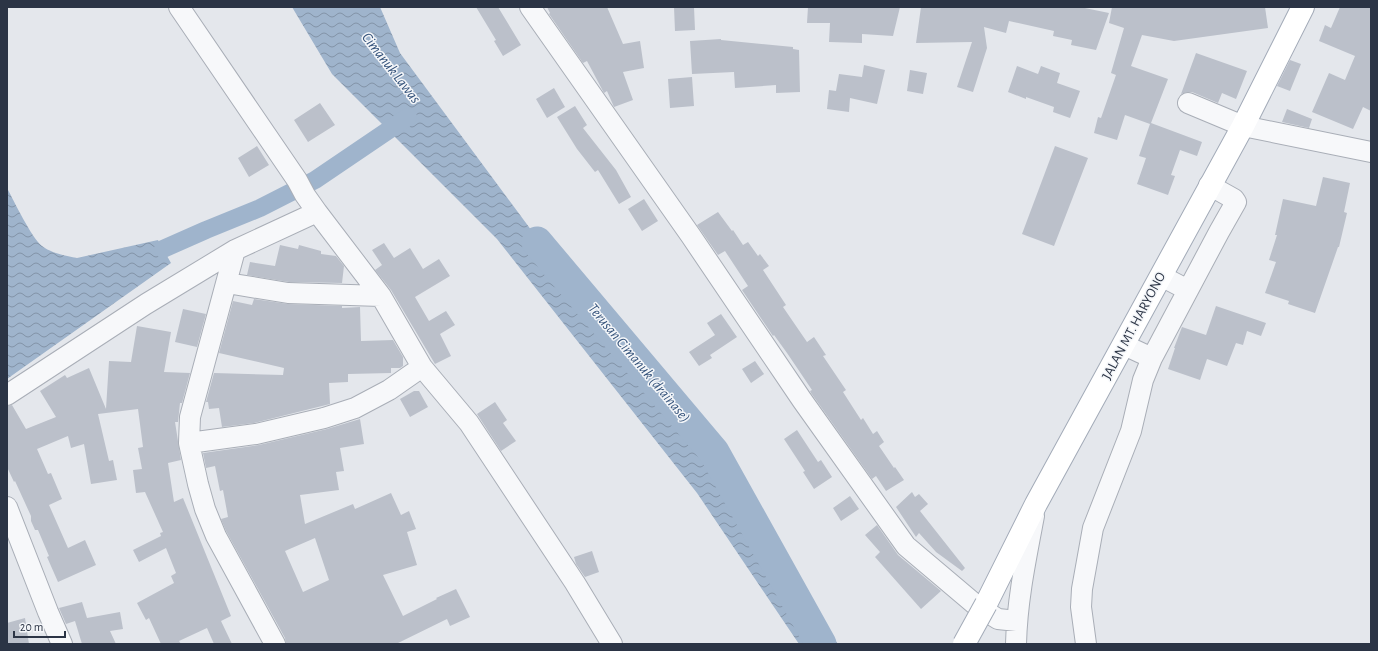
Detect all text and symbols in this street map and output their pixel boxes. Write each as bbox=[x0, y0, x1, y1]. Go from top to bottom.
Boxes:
water label: Cimanuk Lawas bbox=[359, 30, 423, 106]
street label: JALAN MT. HARYONO bbox=[1100, 270, 1168, 382]
water label: Terusan Cimanuk (drainase) bbox=[585, 301, 693, 425]
scale bar bbox=[14, 613, 65, 639]
text: 20 m bbox=[20, 621, 43, 633]

